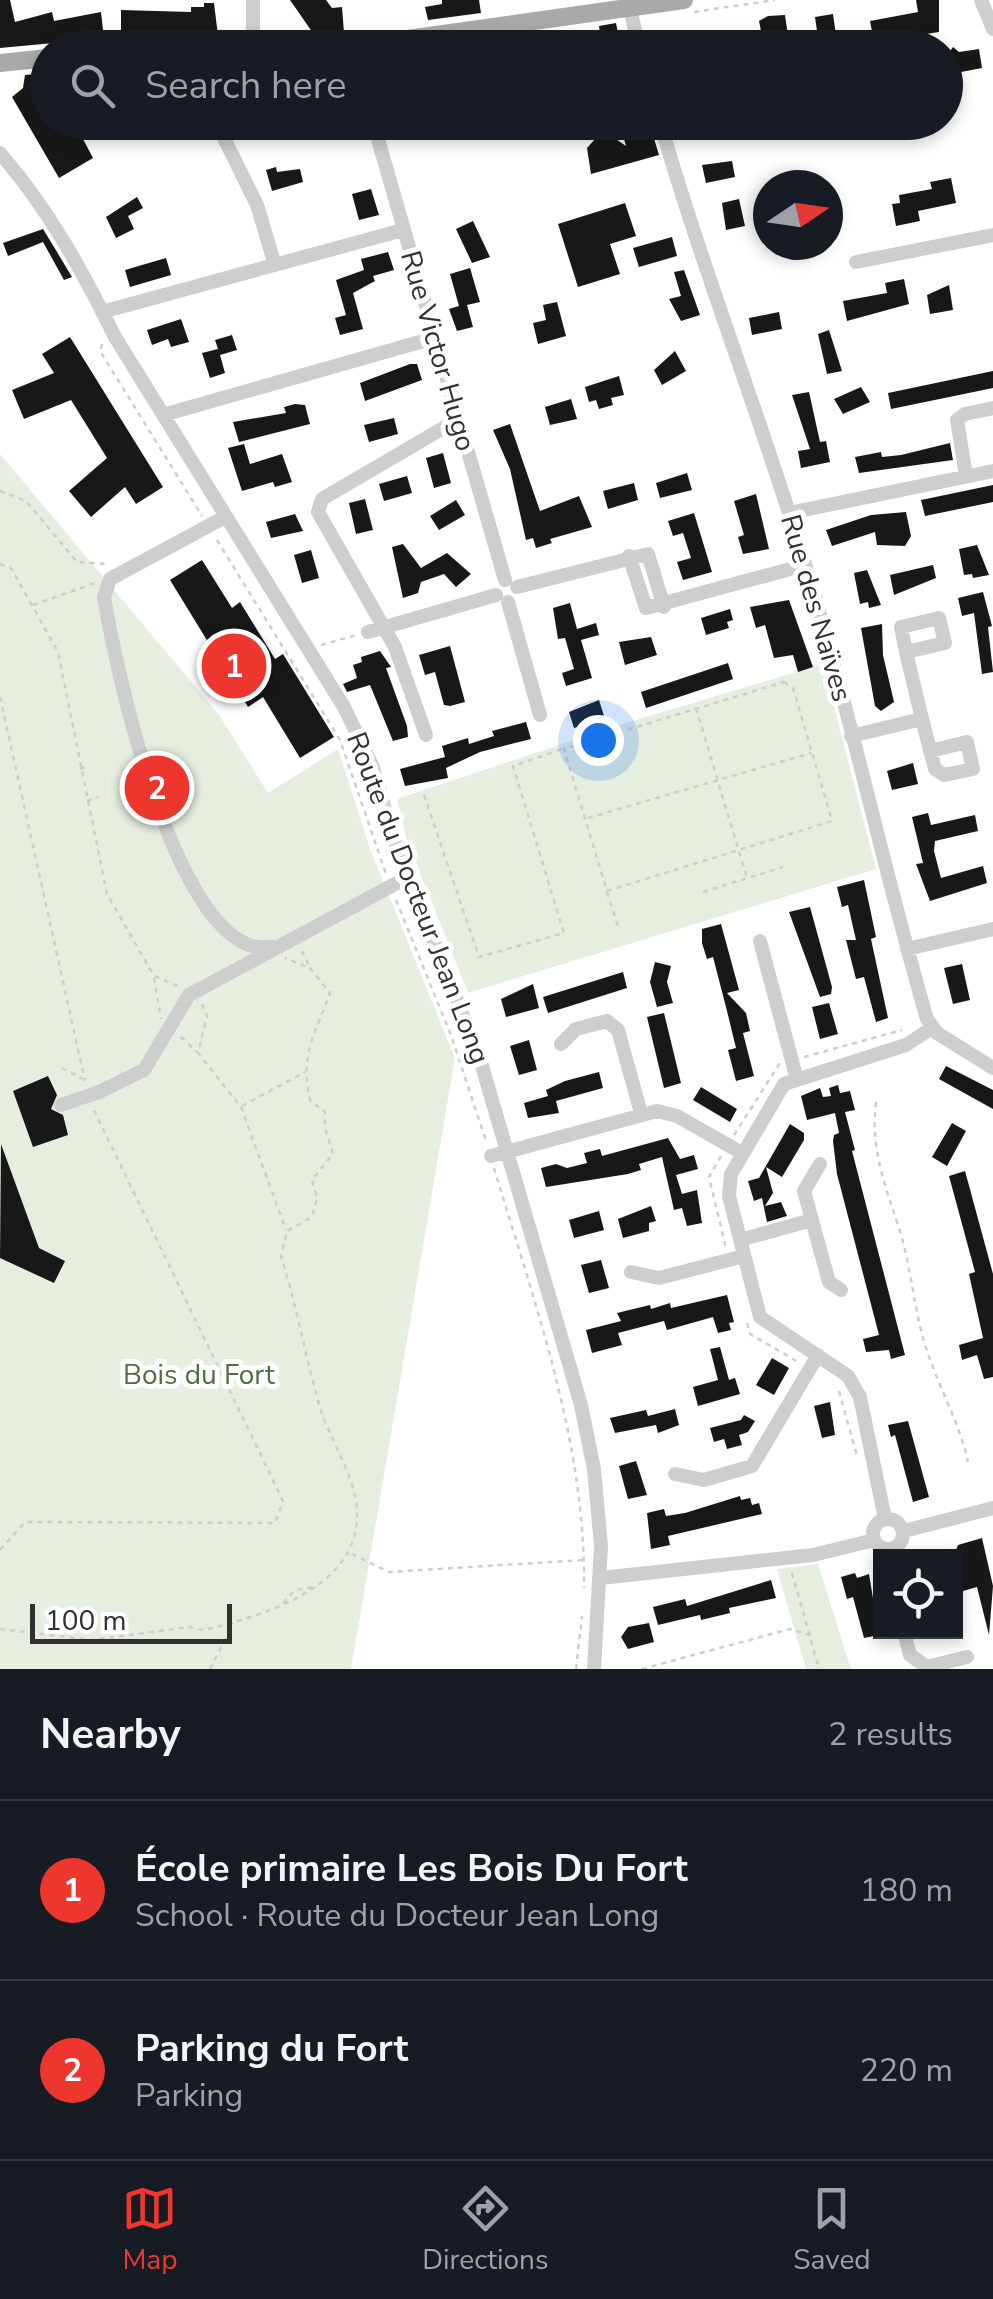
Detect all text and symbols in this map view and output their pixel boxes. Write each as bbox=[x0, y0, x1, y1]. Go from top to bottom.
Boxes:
search box bbox=[30, 30, 963, 140]
icon: search bbox=[65, 58, 120, 113]
text: Search here bbox=[145, 60, 346, 111]
north arrow bbox=[753, 170, 843, 260]
street label: Rue Victor Hugo bbox=[391, 246, 485, 456]
street label: Rue des Naïves bbox=[771, 510, 861, 706]
pin: 1 bbox=[202, 628, 266, 704]
your location bbox=[573, 715, 624, 766]
street label: Route du Docteur Jean Long bbox=[337, 727, 499, 1069]
pin: 2 bbox=[124, 750, 190, 826]
park label: Bois du Fort bbox=[123, 1356, 275, 1394]
map controls bbox=[873, 1549, 963, 1639]
button: locate bbox=[873, 1549, 963, 1639]
scale bar bbox=[30, 1599, 232, 1644]
text: 100 m bbox=[45, 1602, 127, 1640]
text: Nearby bbox=[40, 1706, 181, 1763]
text: 2 results bbox=[828, 1713, 953, 1756]
text: École primaire Les Bois Du Fort bbox=[135, 1843, 688, 1894]
text: 1 bbox=[63, 1869, 82, 1912]
text: 180 m bbox=[860, 1869, 953, 1912]
text: School · Route du Docteur Jean Long bbox=[135, 1894, 659, 1937]
text: Parking du Fort bbox=[135, 2023, 408, 2074]
text: 2 bbox=[63, 2049, 82, 2092]
text: 220 m bbox=[860, 2049, 953, 2092]
text: Parking bbox=[135, 2074, 243, 2117]
tab: Map bbox=[122, 2181, 177, 2279]
tab: Directions bbox=[422, 2181, 548, 2279]
tab: Saved bbox=[793, 2181, 871, 2279]

